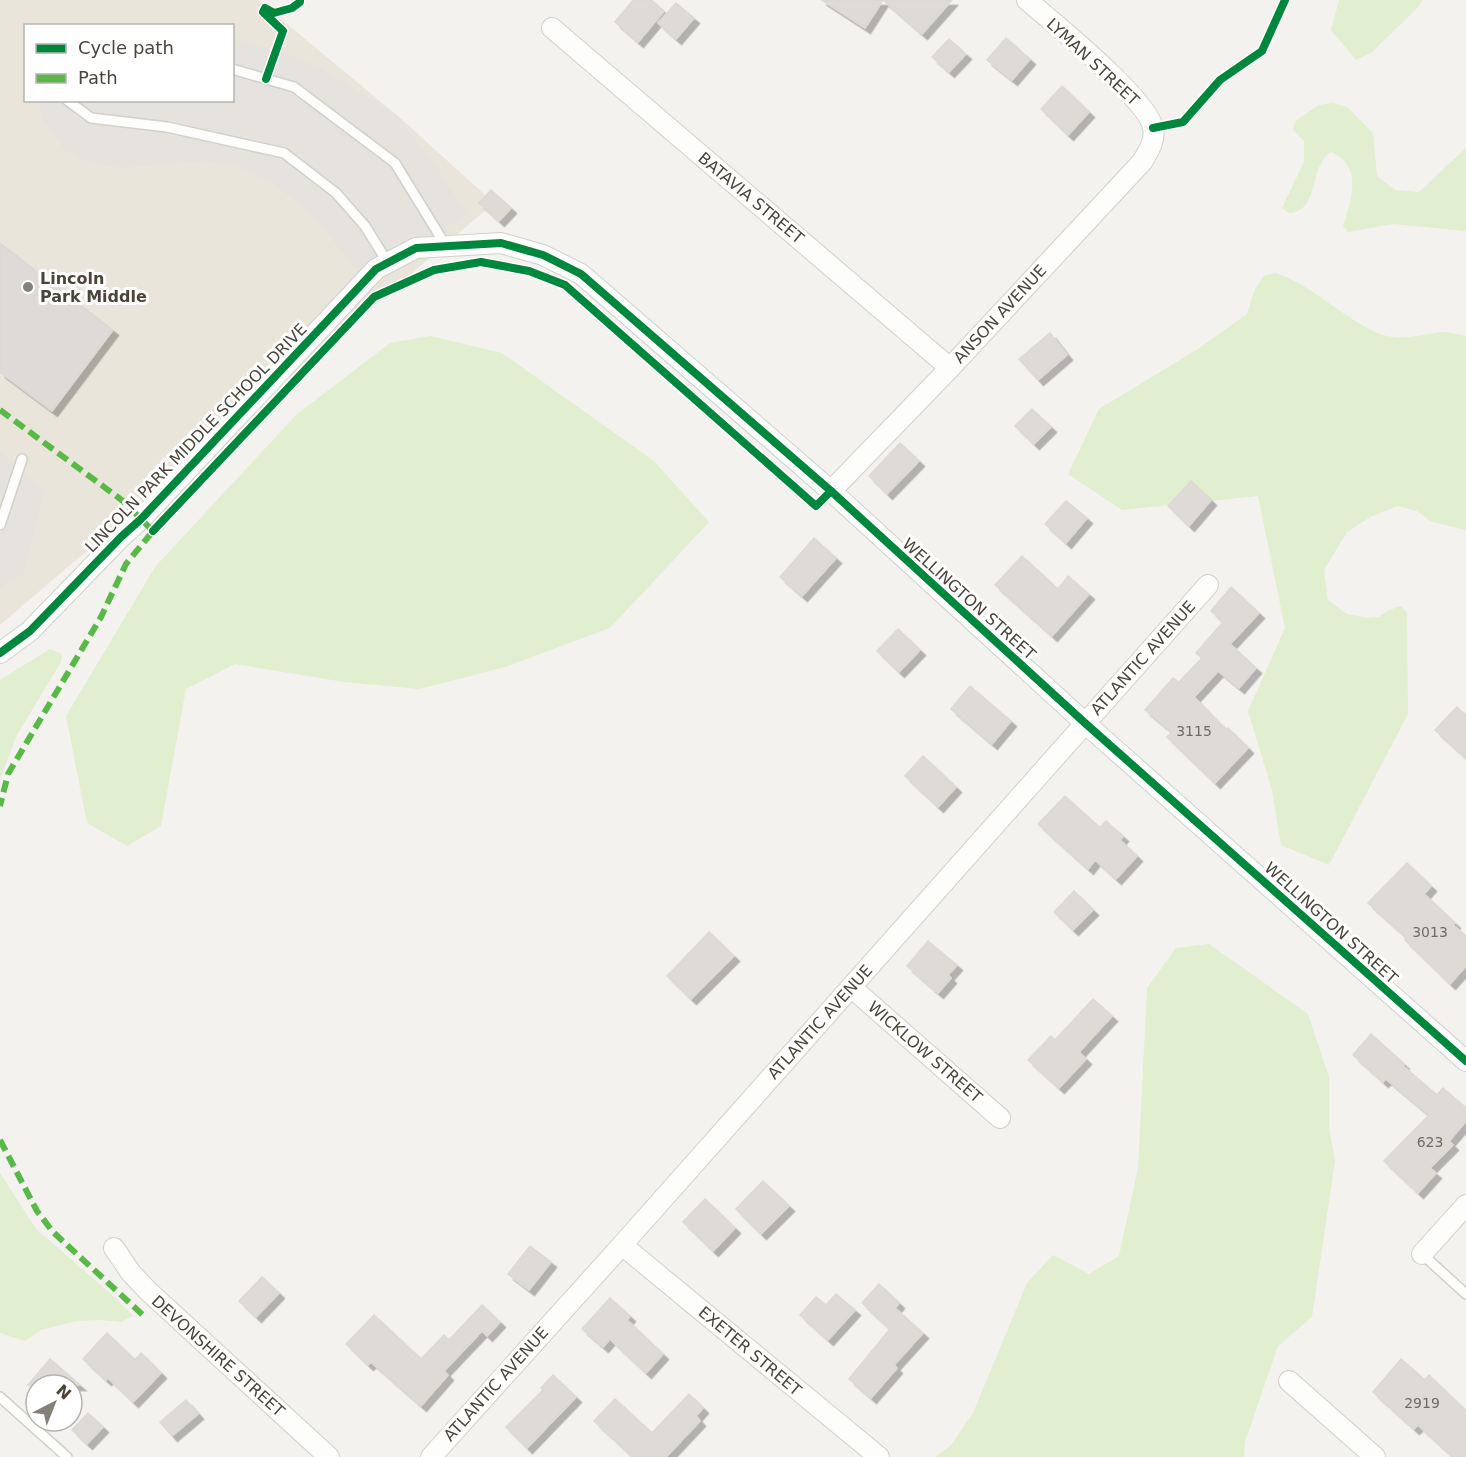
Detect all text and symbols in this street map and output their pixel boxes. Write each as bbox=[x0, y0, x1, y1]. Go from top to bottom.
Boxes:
street label: LYMAN STREET bbox=[1043, 14, 1143, 110]
legend bbox=[24, 24, 234, 102]
text: Cycle path bbox=[78, 37, 174, 58]
text: Path bbox=[78, 67, 118, 88]
street label: BATAVIA STREET bbox=[694, 148, 808, 248]
street label: ANSON AVENUE bbox=[950, 261, 1050, 367]
place label: Lincoln Park Middle bbox=[40, 269, 147, 306]
marker: Lincoln Park Middle bbox=[21, 280, 35, 294]
street label: LINCOLN PARK MIDDLE SCHOOL DRIVE bbox=[81, 320, 311, 556]
street label: WELLINGTON STREET bbox=[898, 534, 1040, 664]
street label: ATLANTIC AVENUE bbox=[1087, 597, 1199, 719]
house number: 3115 bbox=[1176, 723, 1212, 739]
street label: WELLINGTON STREET bbox=[1260, 858, 1402, 988]
house number: 3013 bbox=[1412, 924, 1448, 940]
street label: ATLANTIC AVENUE bbox=[764, 961, 876, 1083]
street label: WICKLOW STREET bbox=[864, 997, 986, 1107]
house number: 623 bbox=[1417, 1134, 1443, 1150]
street label: DEVONSHIRE STREET bbox=[148, 1291, 288, 1421]
street label: EXETER STREET bbox=[695, 1302, 805, 1400]
street label: ATLANTIC AVENUE bbox=[440, 1323, 552, 1445]
north arrow bbox=[24, 1373, 84, 1433]
text: N bbox=[52, 1381, 75, 1404]
house number: 2919 bbox=[1404, 1395, 1440, 1411]

